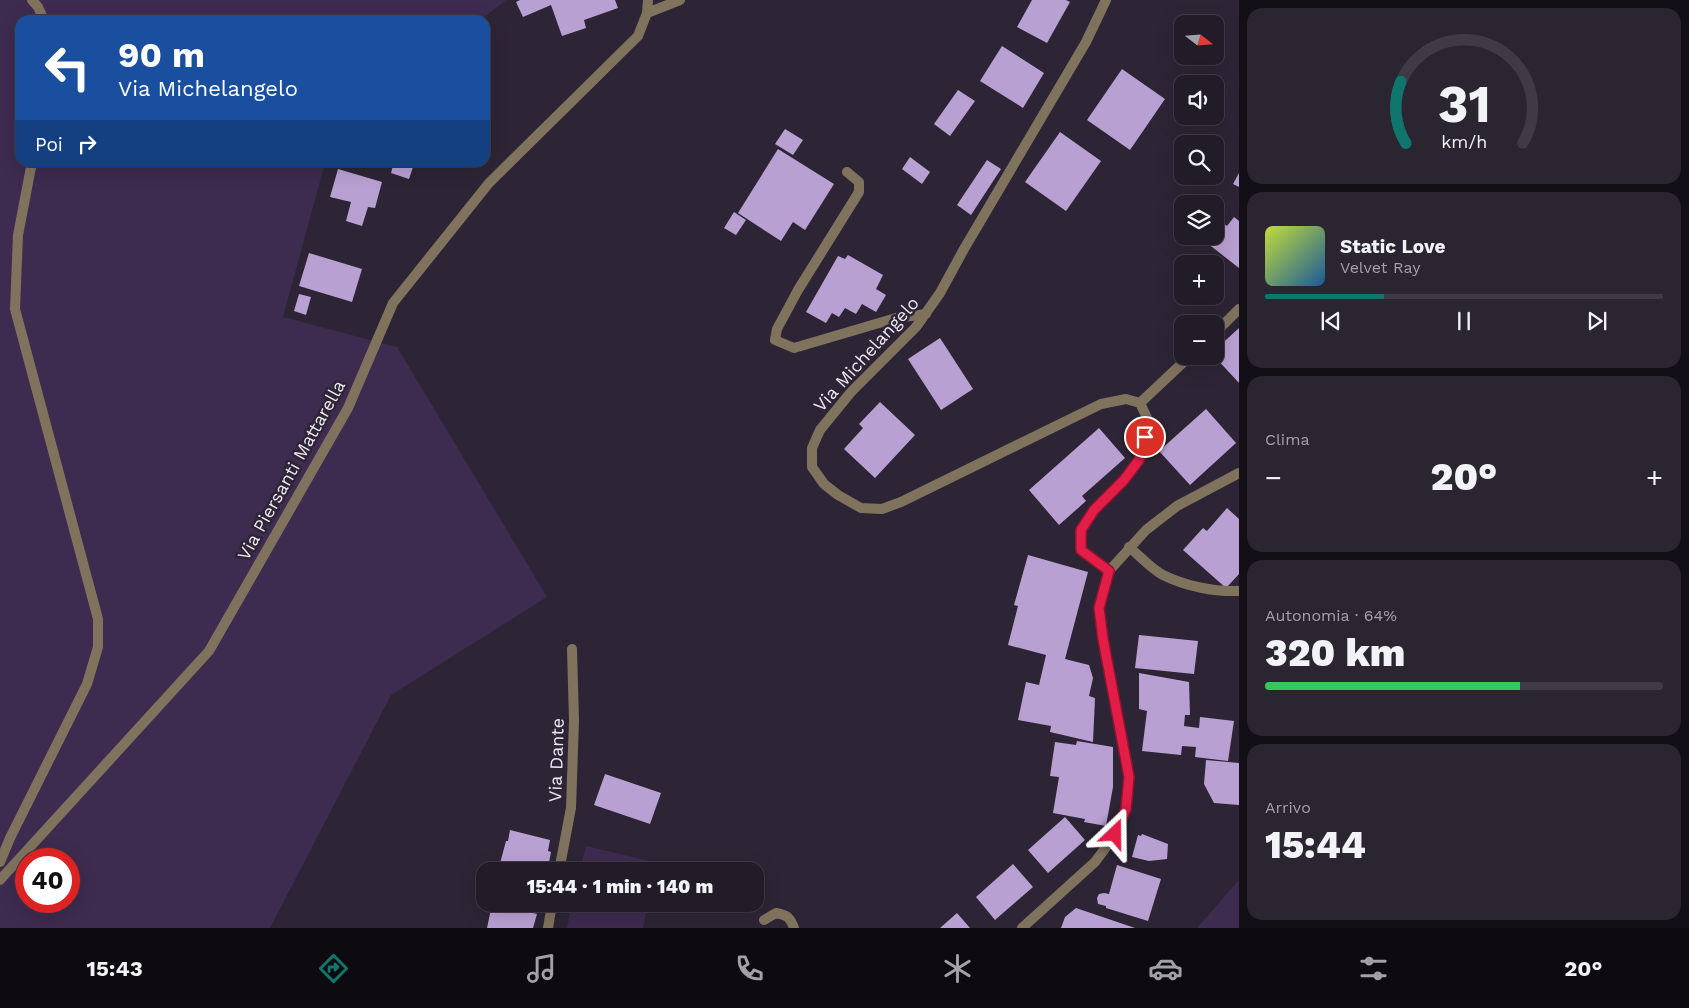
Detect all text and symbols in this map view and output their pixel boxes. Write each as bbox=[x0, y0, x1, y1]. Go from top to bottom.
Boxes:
north arrow bbox=[1174, 15, 1224, 65]
map controls bbox=[1174, 15, 1224, 365]
text: 90 m bbox=[118, 34, 205, 76]
icon: left bbox=[35, 35, 100, 100]
text: 31 bbox=[1437, 74, 1491, 135]
button: sound bbox=[1174, 75, 1224, 125]
text: Via Michelangelo bbox=[118, 76, 298, 101]
icon: right bbox=[73, 130, 101, 158]
text: km/h bbox=[1441, 131, 1487, 152]
text: Poi bbox=[35, 133, 63, 156]
button: search bbox=[1174, 135, 1224, 185]
button: layers bbox=[1174, 195, 1224, 245]
text: Static Love bbox=[1340, 235, 1445, 258]
button: + bbox=[1174, 255, 1224, 305]
text: Velvet Ray bbox=[1340, 258, 1420, 277]
street label: Via Michelangelo bbox=[809, 292, 923, 416]
icon: previous bbox=[1317, 307, 1345, 335]
icon: pause bbox=[1450, 307, 1478, 335]
icon: next bbox=[1583, 307, 1611, 335]
button: − bbox=[1174, 315, 1224, 365]
street label: Via Piersanti Mattarella bbox=[233, 376, 349, 564]
pin bbox=[1124, 416, 1166, 458]
icon: arrive bbox=[1131, 423, 1159, 451]
text: Clima bbox=[1265, 430, 1309, 449]
text: 20° bbox=[1431, 455, 1497, 499]
text: − bbox=[1265, 461, 1282, 494]
text: + bbox=[1646, 461, 1663, 494]
text: Autonomia · 64% bbox=[1265, 606, 1397, 625]
text: 320 km bbox=[1265, 631, 1405, 675]
street label: Via Dante bbox=[544, 717, 568, 803]
text: Arrivo bbox=[1265, 798, 1311, 817]
position arrow bbox=[1088, 807, 1140, 859]
text: 15:44 bbox=[1265, 823, 1366, 867]
speed limit sign: 40 bbox=[15, 848, 80, 913]
text: 15:44 · 1 min · 140 m bbox=[527, 875, 713, 898]
icon: directions bbox=[316, 951, 351, 986]
icon: music bbox=[524, 951, 559, 986]
icon: phone bbox=[732, 951, 767, 986]
icon: climate bbox=[940, 951, 975, 986]
icon: car bbox=[1148, 951, 1183, 986]
icon: filters bbox=[1356, 951, 1391, 986]
text: 15:43 bbox=[87, 956, 143, 981]
text: 20° bbox=[1564, 956, 1602, 981]

